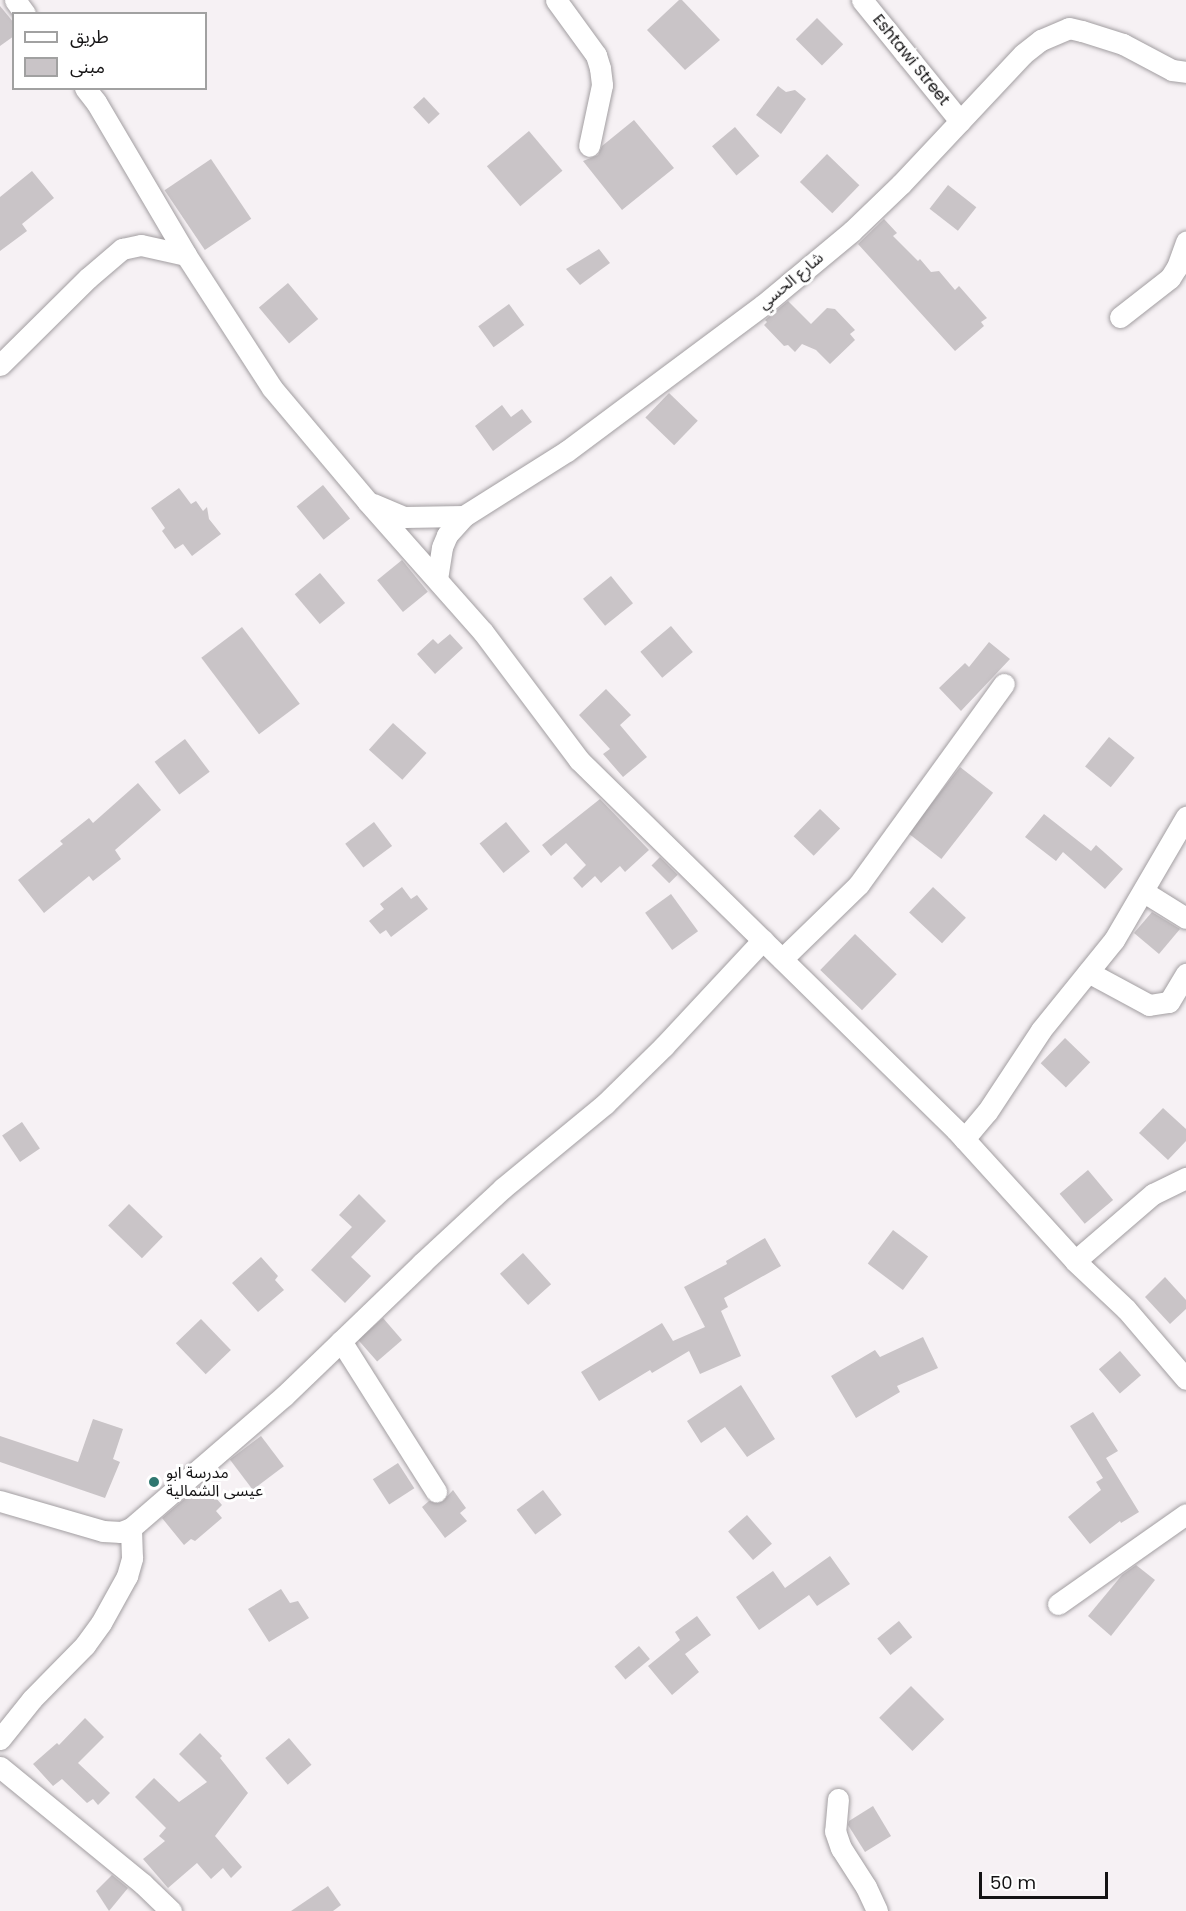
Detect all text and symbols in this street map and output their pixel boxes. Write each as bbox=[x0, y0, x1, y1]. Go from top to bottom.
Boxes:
street label: Eshtawi Street bbox=[868, 11, 954, 109]
legend bbox=[12, 12, 207, 90]
text: طريق bbox=[70, 24, 109, 49]
text: مبنى bbox=[70, 54, 105, 79]
street label: شارع الحسي bbox=[755, 248, 827, 314]
place label: مدرسة ابو عيسى الشمالية bbox=[166, 1463, 263, 1501]
marker: مدرسة ابو عيسى الشمالية bbox=[147, 1475, 161, 1489]
scale bar bbox=[982, 1860, 1111, 1898]
text: 50 m bbox=[990, 1870, 1036, 1895]

